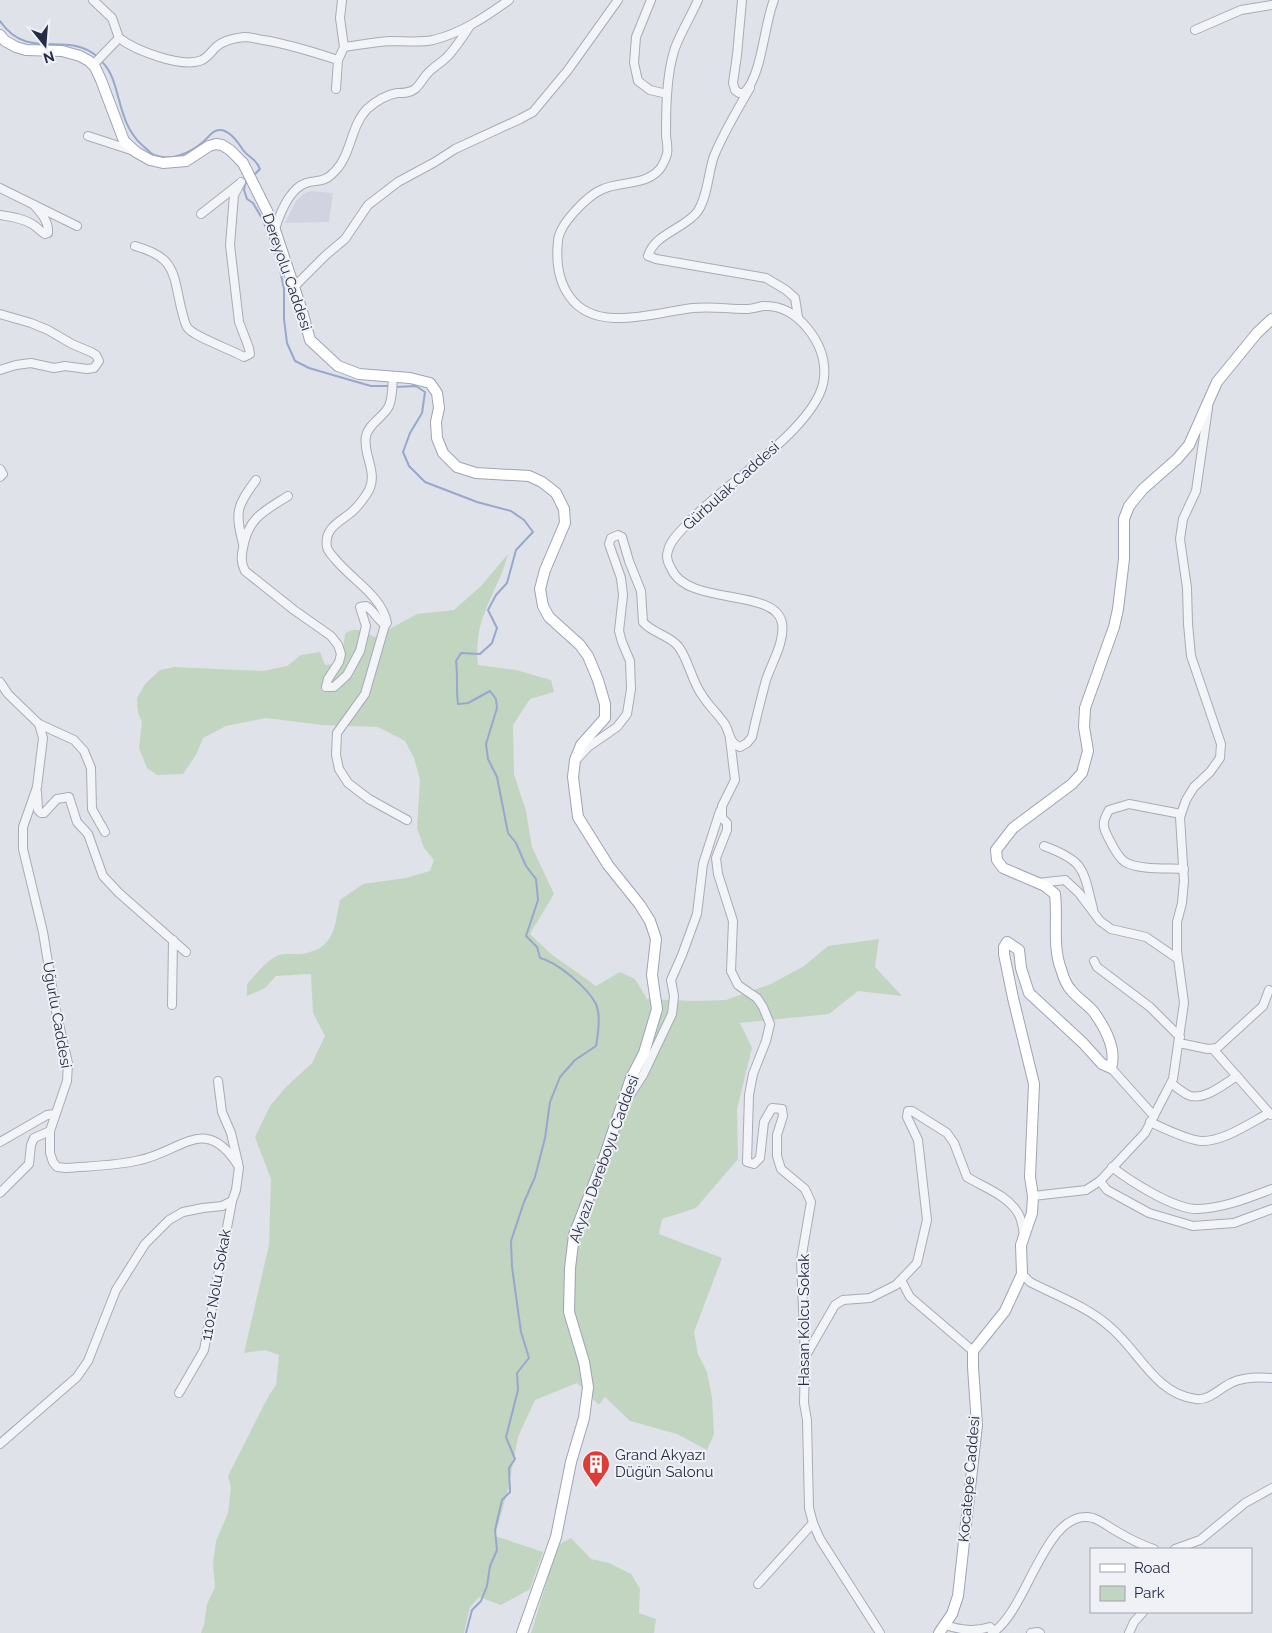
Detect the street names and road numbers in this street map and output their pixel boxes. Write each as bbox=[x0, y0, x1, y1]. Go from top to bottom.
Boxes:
street label: Dereyolu Caddesi bbox=[258, 211, 316, 333]
street label: Gürbulak Caddesi bbox=[679, 438, 783, 534]
street label: Uğurlu Caddesi bbox=[39, 960, 75, 1070]
street label: Akyazı Dereboyu Caddesi bbox=[565, 1073, 643, 1245]
street label: 1102 Nolu Sokak bbox=[197, 1228, 235, 1342]
street label: Hasan Kolcu Sokak bbox=[795, 1254, 813, 1386]
street label: Kocatepe Caddesi bbox=[955, 1415, 983, 1543]

